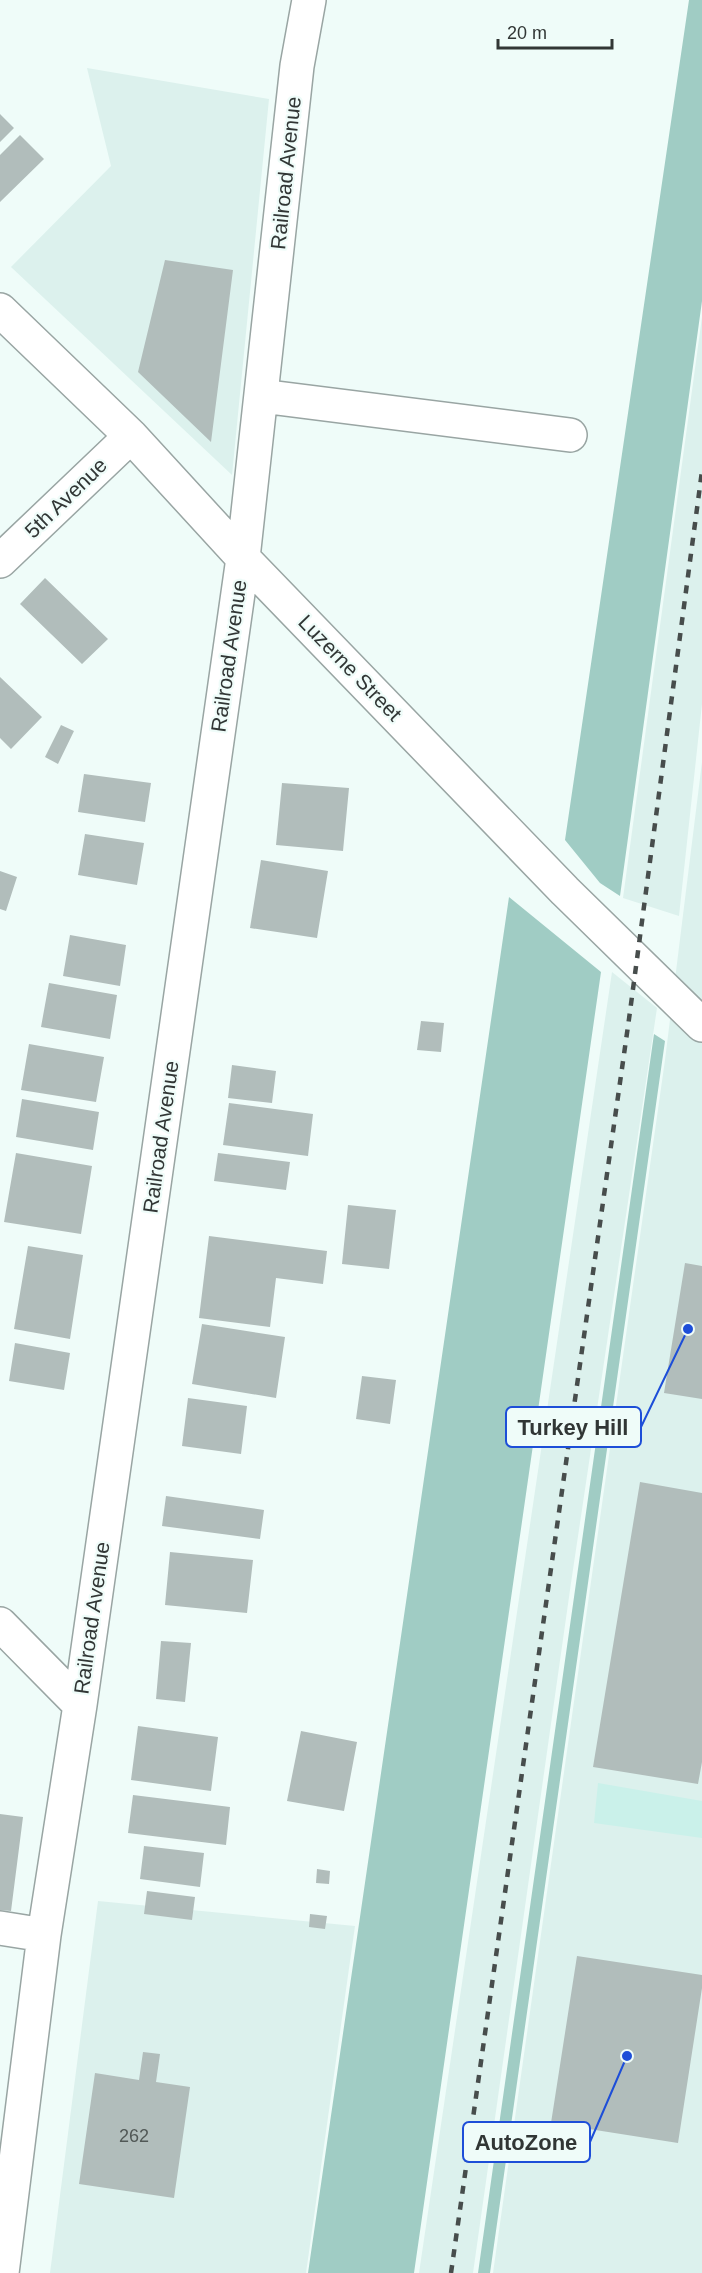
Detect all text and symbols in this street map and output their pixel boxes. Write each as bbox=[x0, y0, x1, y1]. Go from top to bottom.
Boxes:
scale bar bbox=[498, 12, 612, 50]
text: 20 m bbox=[507, 23, 547, 43]
street label: Railroad Avenue bbox=[266, 95, 305, 251]
street label: 5th Avenue bbox=[20, 453, 111, 542]
street label: Railroad Avenue bbox=[206, 578, 251, 734]
street label: Luzerne Street bbox=[294, 610, 407, 725]
street label: Railroad Avenue bbox=[138, 1059, 183, 1215]
callout: Turkey Hill bbox=[506, 1407, 641, 1447]
text: Turkey Hill bbox=[518, 1415, 628, 1440]
street label: Railroad Avenue bbox=[69, 1540, 114, 1696]
callout: AutoZone bbox=[463, 2122, 590, 2162]
house number: 262 bbox=[119, 2126, 149, 2146]
text: AutoZone bbox=[475, 2130, 577, 2155]

